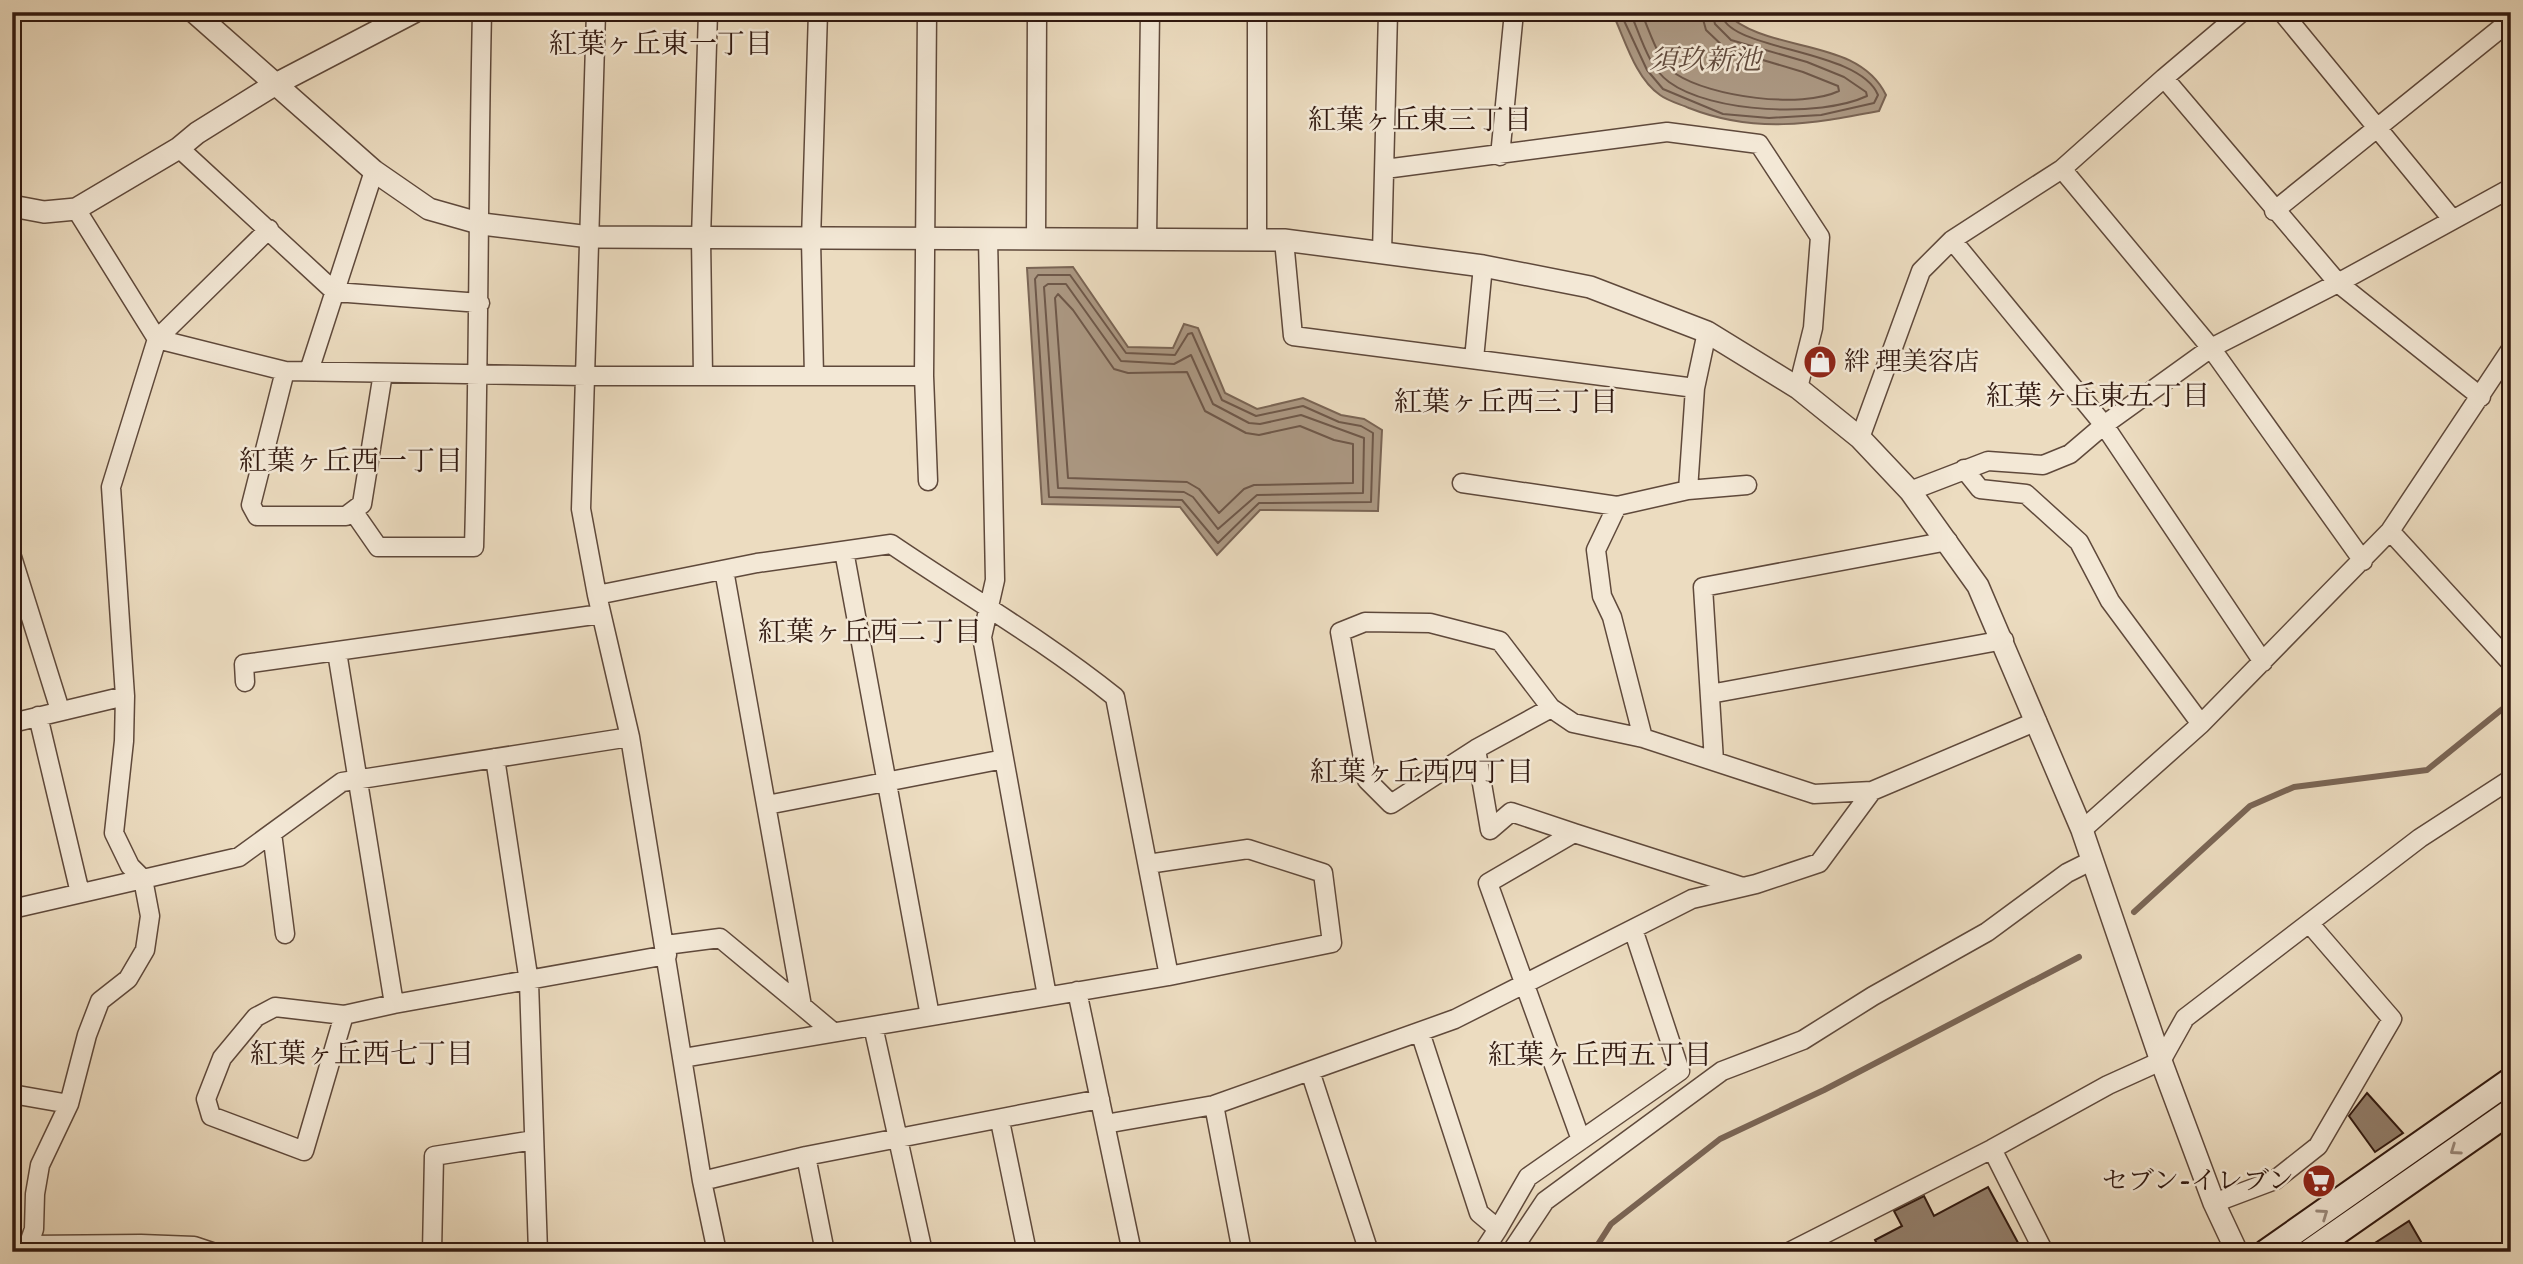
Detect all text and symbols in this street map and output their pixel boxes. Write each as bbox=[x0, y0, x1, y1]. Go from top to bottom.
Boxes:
district label: 紅葉ヶ丘東一丁目 bbox=[549, 28, 773, 63]
water label: 須玖新池 bbox=[1649, 44, 1764, 79]
district label: 紅葉ヶ丘東三丁目 bbox=[1308, 104, 1532, 139]
shop icon: 絆 理美容店 bbox=[1801, 343, 1839, 381]
place label: 絆 理美容店 bbox=[1844, 346, 1980, 379]
district label: 紅葉ヶ丘東五丁目 bbox=[1986, 380, 2210, 415]
district label: 紅葉ヶ丘西三丁目 bbox=[1394, 386, 1618, 421]
district label: 紅葉ヶ丘西一丁目 bbox=[239, 445, 463, 480]
district label: 紅葉ヶ丘西二丁目 bbox=[758, 616, 982, 651]
district label: 紅葉ヶ丘西四丁目 bbox=[1310, 756, 1534, 791]
district label: 紅葉ヶ丘西七丁目 bbox=[250, 1038, 474, 1073]
district label: 紅葉ヶ丘西五丁目 bbox=[1488, 1039, 1712, 1074]
one-way arrow bbox=[2450, 1142, 2463, 1154]
supermarket icon: セブン-イレブン bbox=[2300, 1162, 2338, 1200]
place label: セブン-イレブン bbox=[2102, 1165, 2294, 1198]
one-way arrow bbox=[2315, 1210, 2328, 1222]

